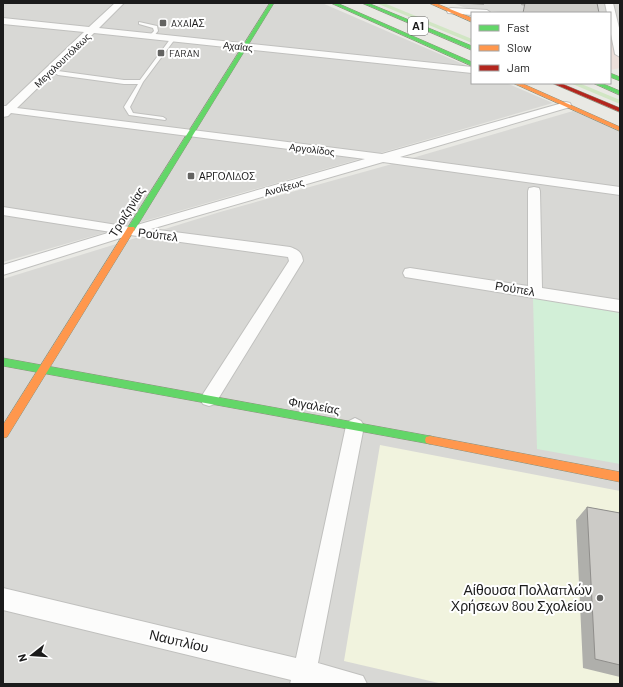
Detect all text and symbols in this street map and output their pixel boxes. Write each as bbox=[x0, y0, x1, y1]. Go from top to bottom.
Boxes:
legend bbox=[471, 12, 611, 84]
place label: AXAΙΑΣ bbox=[171, 17, 205, 29]
road number: Α1 bbox=[408, 17, 428, 35]
marker: AXAΙΑΣ bbox=[158, 18, 168, 28]
text: Fast bbox=[507, 20, 530, 34]
street label: Μεγαλουπόλεως bbox=[31, 30, 93, 90]
street label: Αχαΐας bbox=[222, 38, 254, 54]
text: Slow bbox=[507, 40, 532, 54]
place label: FARAN bbox=[169, 47, 200, 59]
marker: FARAN bbox=[156, 48, 166, 58]
text: Jam bbox=[507, 60, 530, 74]
street label: Αργολίδος bbox=[288, 140, 336, 158]
place label: ΑΡΓΟΛΙΔΟΣ bbox=[199, 170, 255, 182]
marker: ΑΡΓΟΛΙΔΟΣ bbox=[186, 171, 196, 181]
street label: Ανοίξεως bbox=[263, 176, 306, 199]
street label: Τροιζηνίας bbox=[105, 184, 148, 240]
street label: Ρούπελ bbox=[137, 225, 179, 243]
street label: Ρούπελ bbox=[494, 278, 536, 298]
street label: Φιγαλείας bbox=[287, 394, 341, 417]
place label: Αίθουσα Πολλαπλών Χρήσεων 8ου Σχολείου bbox=[451, 581, 592, 614]
marker: Αίθουσα Πολλαπλών Χρήσεων 8ου Σχολείου bbox=[595, 593, 605, 603]
street label: Ναυπλίου bbox=[148, 625, 210, 656]
north arrow bbox=[12, 635, 52, 675]
text: N bbox=[15, 653, 29, 663]

